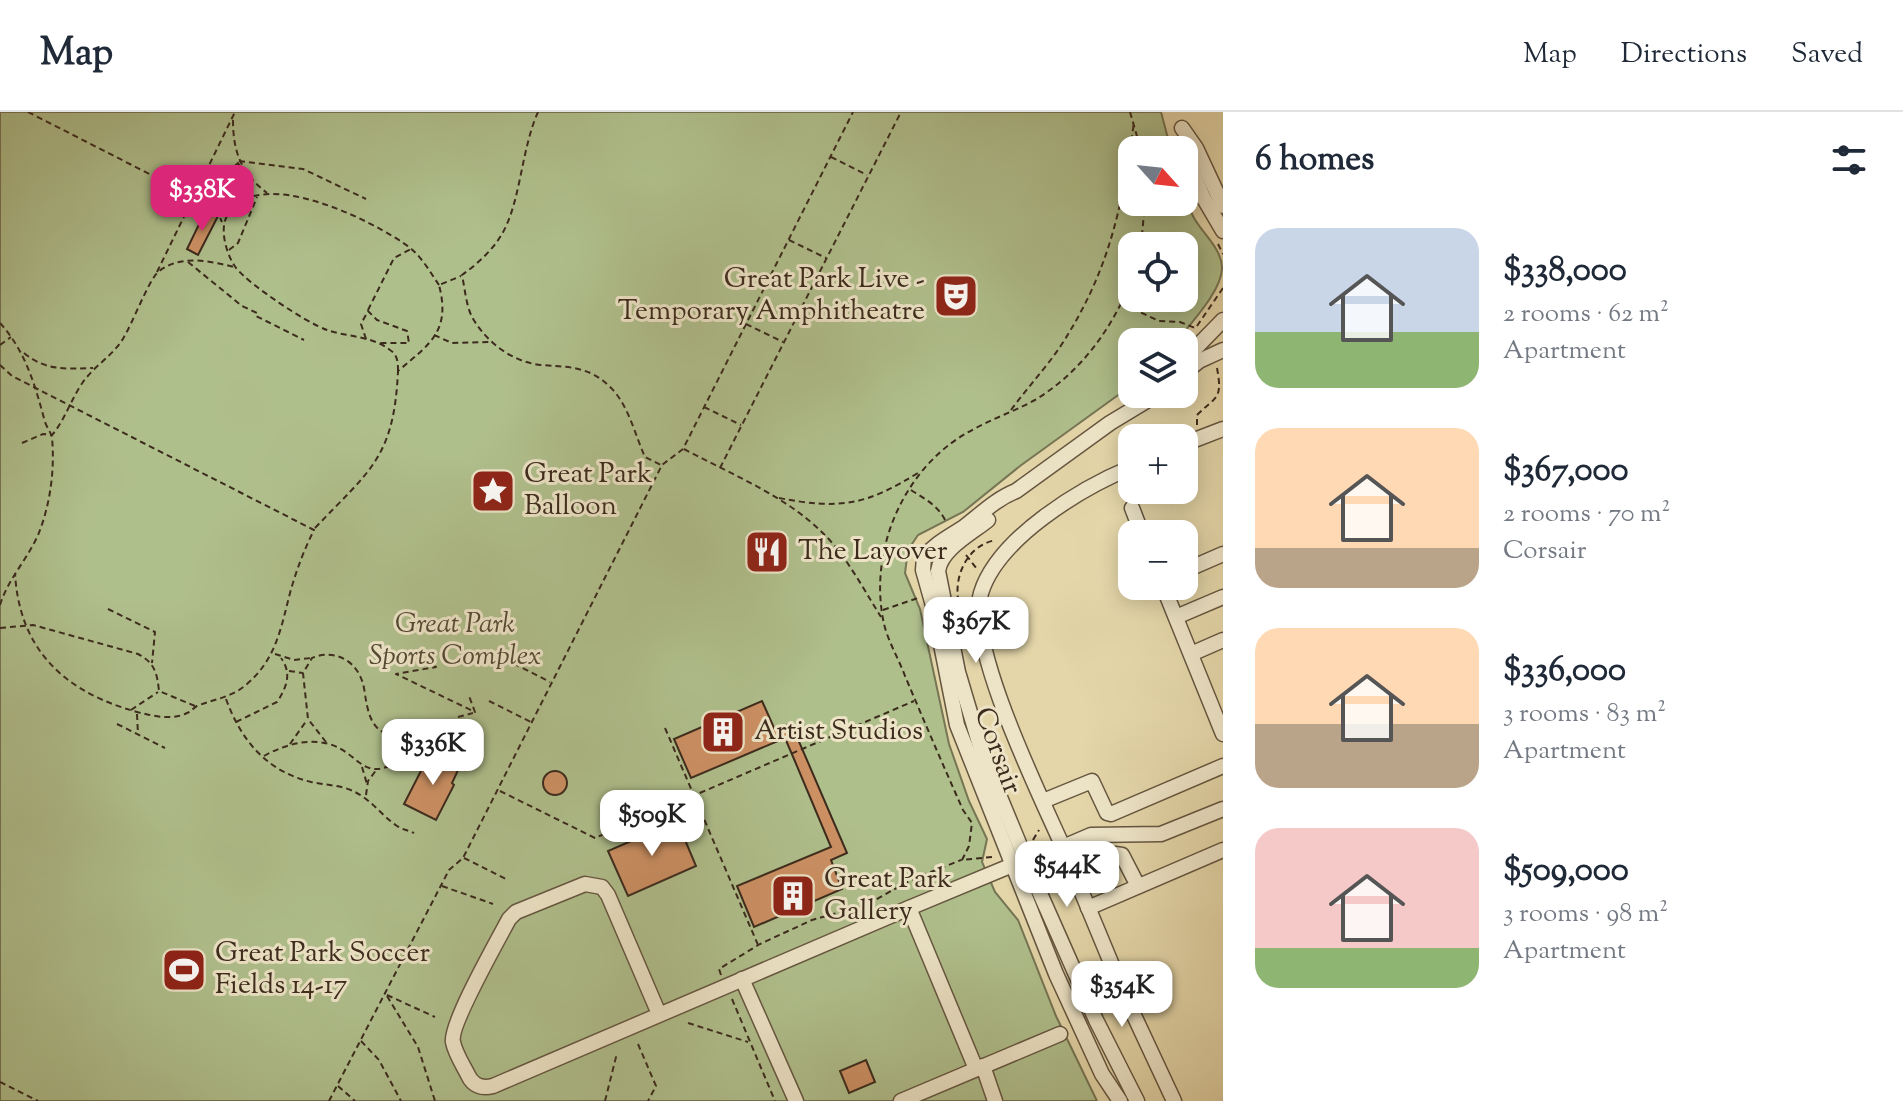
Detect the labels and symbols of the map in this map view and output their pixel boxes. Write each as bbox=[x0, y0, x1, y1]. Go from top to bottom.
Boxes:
north arrow bbox=[1118, 136, 1198, 216]
pin: $338K bbox=[146, 165, 258, 233]
place label: Great Park Live - Temporary Amphitheatre bbox=[618, 260, 925, 332]
theatre icon: Great Park Live - Temporary Amphitheatre bbox=[932, 272, 980, 320]
place label: Great Park Balloon bbox=[524, 455, 652, 527]
place icon: Great Park Balloon bbox=[469, 467, 517, 515]
restaurant icon: The Layover bbox=[743, 528, 791, 576]
place label: The Layover bbox=[798, 532, 948, 572]
pin: $367K bbox=[920, 597, 1032, 665]
park label: Great Park Sports Complex bbox=[369, 605, 541, 677]
street label: Corsair bbox=[963, 702, 1031, 801]
building icon: Artist Studios bbox=[699, 708, 747, 756]
place label: Artist Studios bbox=[754, 712, 923, 752]
pin: $336K bbox=[377, 719, 489, 787]
pin: $509K bbox=[596, 790, 708, 858]
pin: $544K bbox=[1011, 841, 1123, 909]
place label: Great Park Gallery bbox=[824, 860, 952, 932]
building icon: Great Park Gallery bbox=[769, 872, 817, 920]
place label: Great Park Soccer Fields 14-17 bbox=[215, 934, 430, 1006]
sports icon: Great Park Soccer Fields 14-17 bbox=[160, 946, 208, 994]
pin: $354K bbox=[1066, 961, 1178, 1029]

